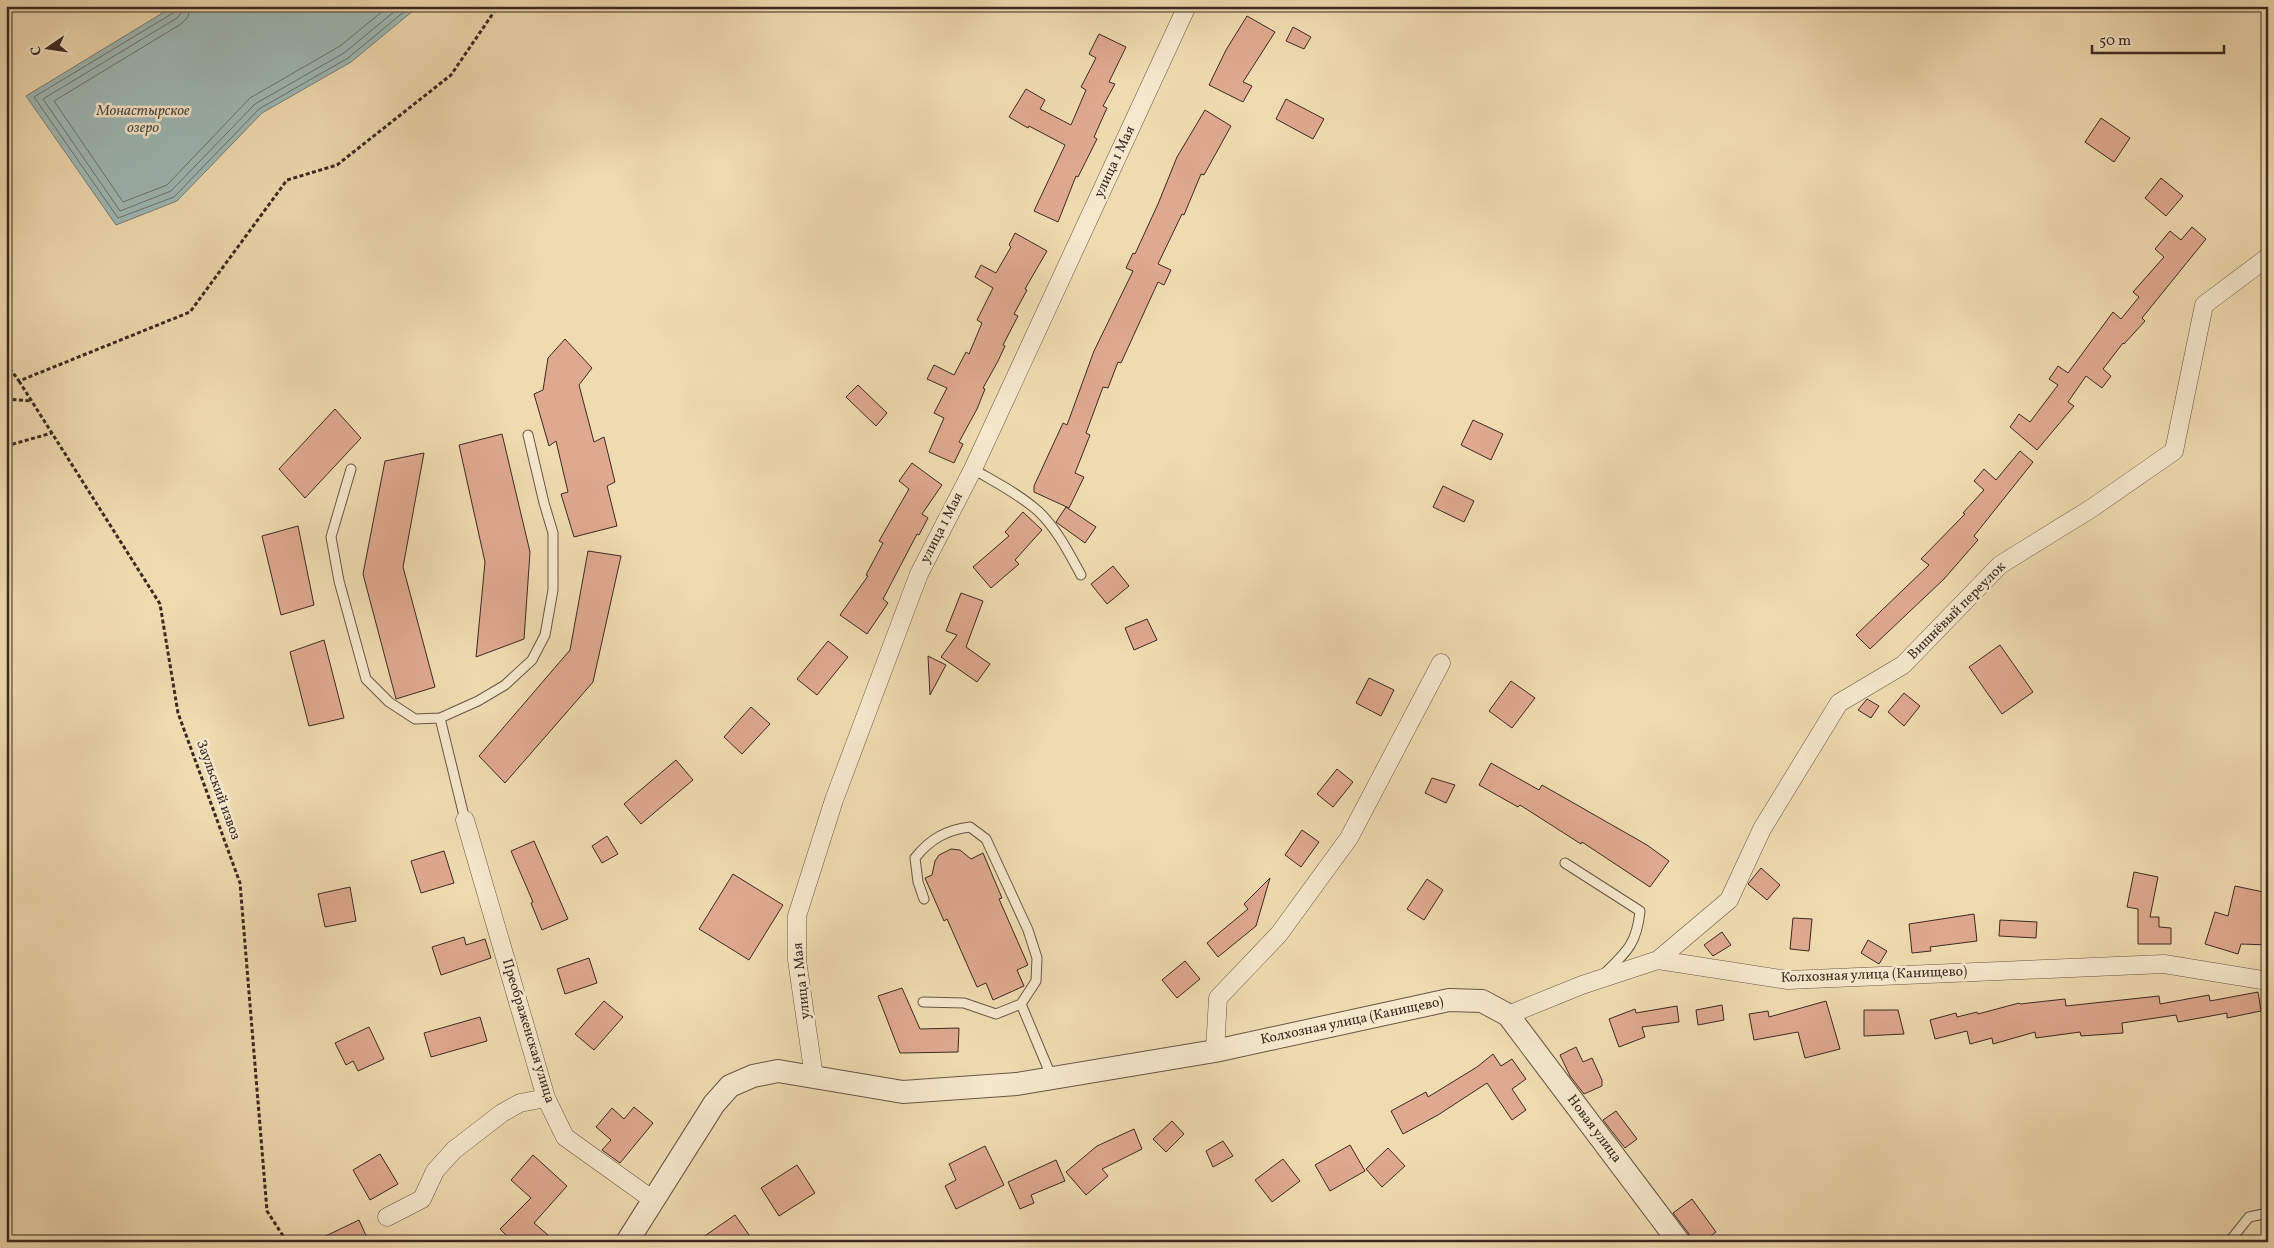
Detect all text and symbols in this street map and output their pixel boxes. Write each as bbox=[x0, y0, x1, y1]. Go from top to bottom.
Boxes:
north arrow bbox=[22, 22, 72, 72]
scale bar bbox=[2092, 22, 2224, 54]
text: 50 m bbox=[2099, 31, 2131, 52]
text: С bbox=[27, 44, 47, 57]
water label: Монастырское озеро bbox=[95, 101, 190, 139]
street label: улица 1 Мая bbox=[1090, 123, 1140, 201]
street label: улица 1 Мая bbox=[916, 489, 968, 567]
street label: Вишнёвый переулок bbox=[1904, 557, 2011, 664]
street label: Заульский извоз bbox=[191, 738, 245, 842]
street label: улица 1 Мая bbox=[789, 942, 815, 1020]
street label: Преображенская улица bbox=[497, 956, 559, 1106]
street label: Колхозная улица (Канищево) bbox=[1780, 962, 1968, 988]
street label: Колхозная улица (Канищево) bbox=[1259, 992, 1445, 1050]
street label: Новая улица bbox=[1562, 1091, 1626, 1167]

